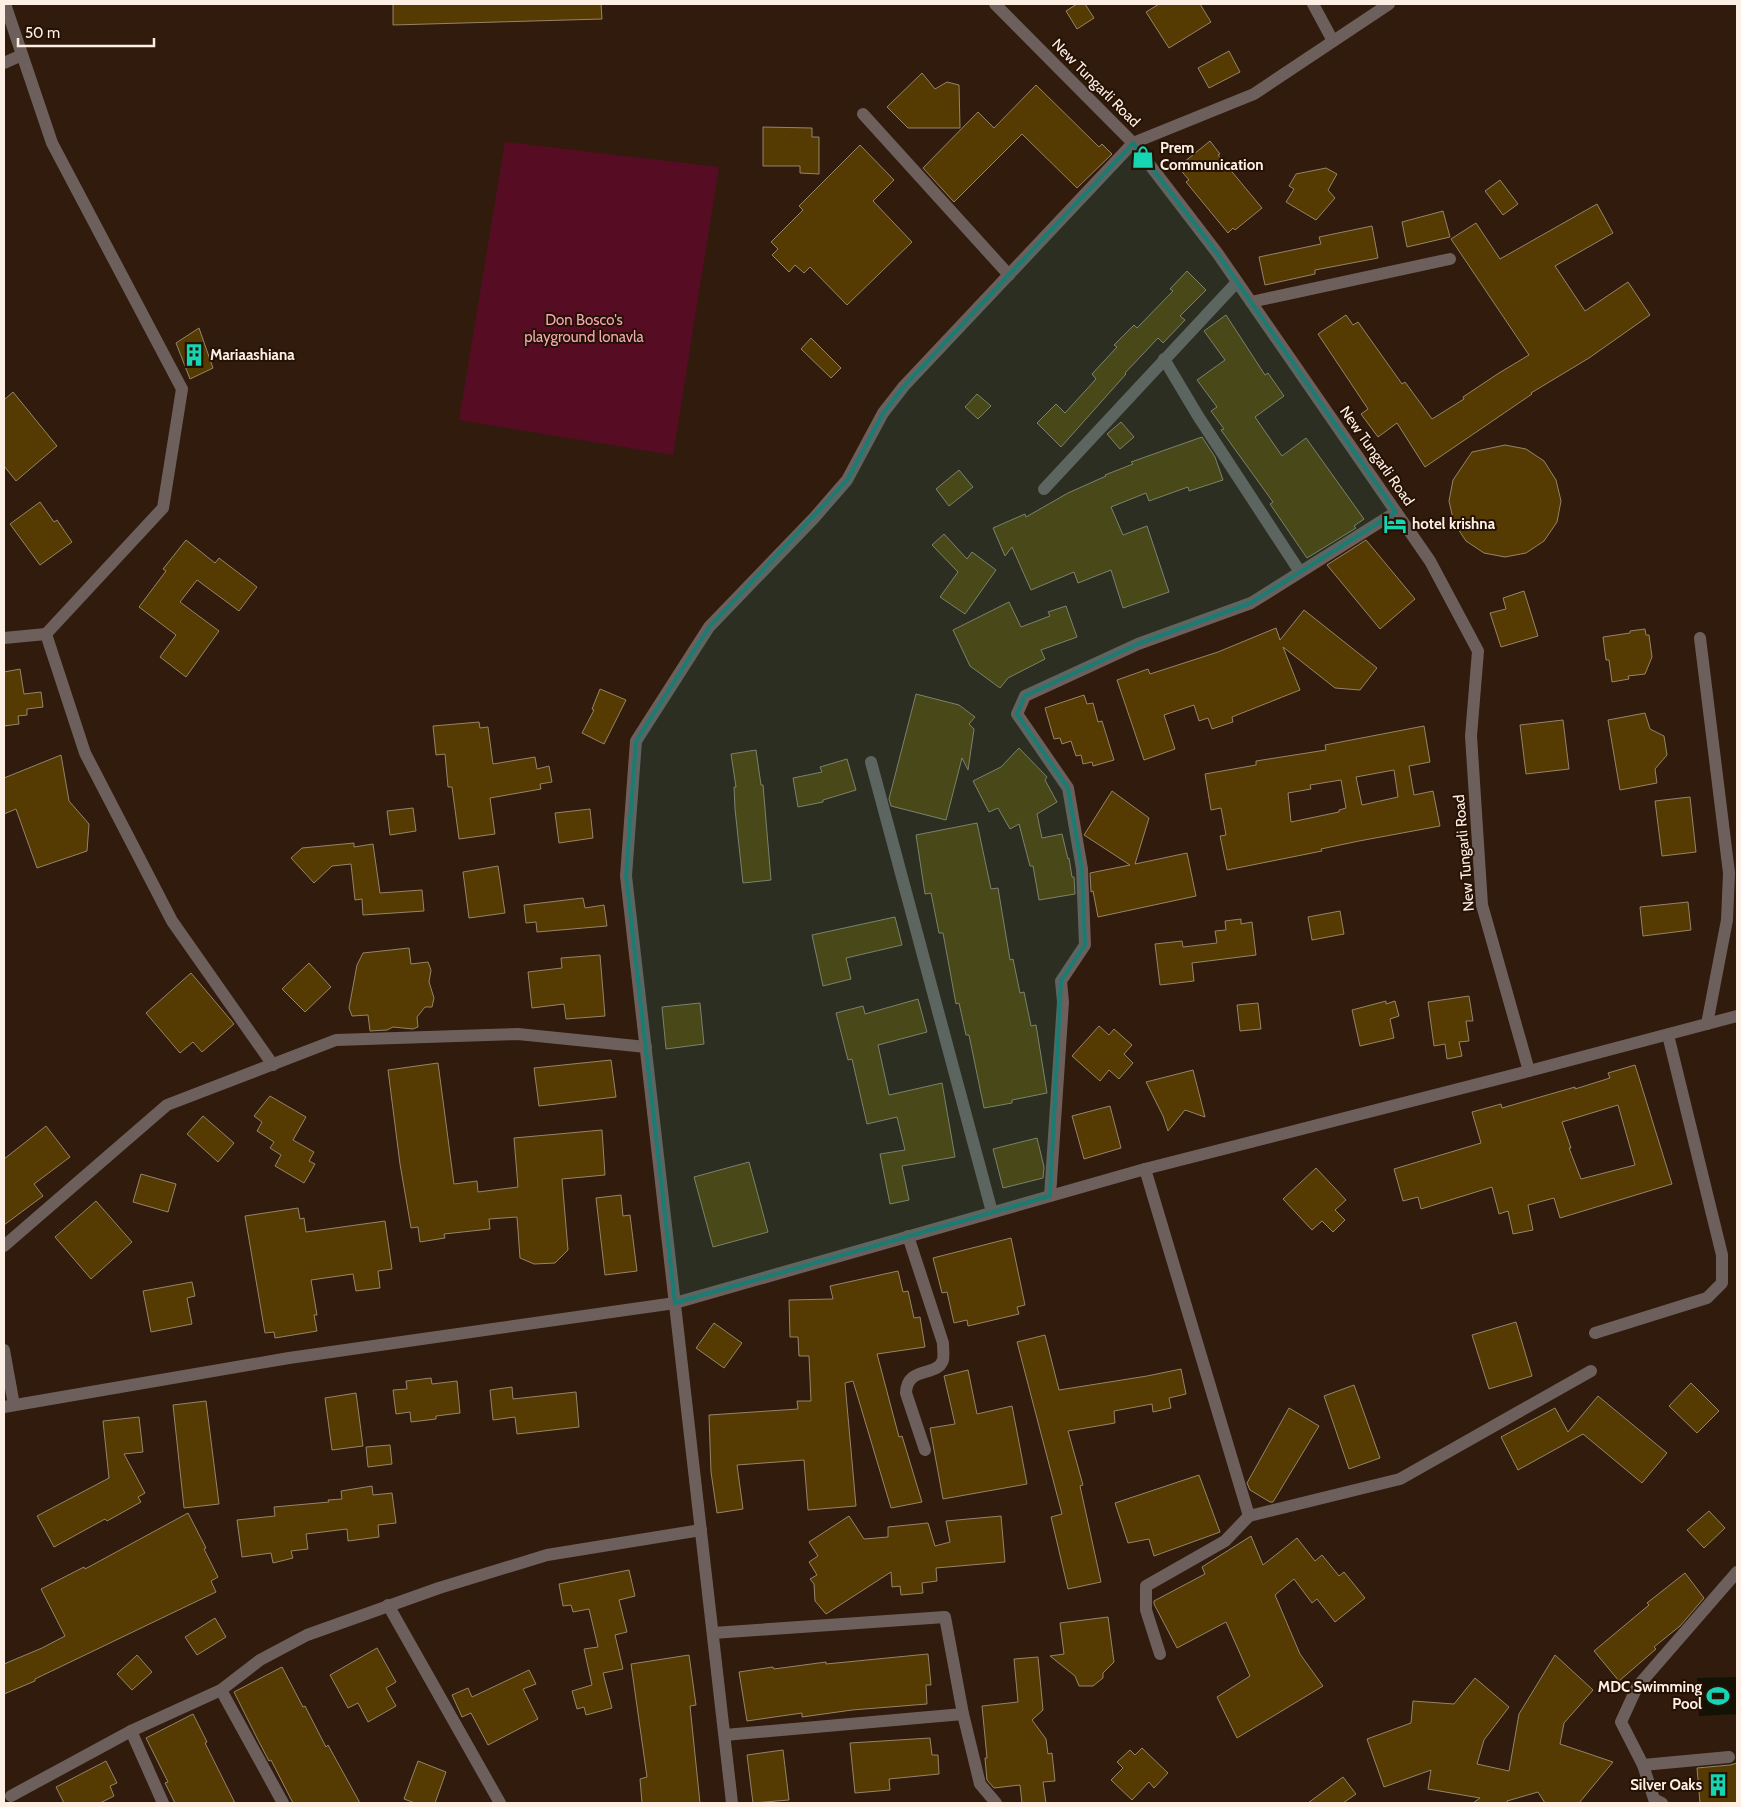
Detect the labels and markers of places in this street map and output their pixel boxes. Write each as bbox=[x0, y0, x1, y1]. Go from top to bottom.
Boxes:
place label: Prem Communication bbox=[1160, 139, 1263, 174]
shop icon: Prem Communication bbox=[1130, 144, 1156, 170]
building icon: Mariaashiana bbox=[181, 342, 207, 368]
place label: Mariaashiana bbox=[210, 346, 295, 364]
hotel icon: hotel krishna bbox=[1382, 511, 1408, 537]
place label: hotel krishna bbox=[1412, 515, 1496, 533]
place label: MDC Swimming Pool bbox=[1598, 1678, 1702, 1713]
sports icon: MDC Swimming Pool bbox=[1705, 1683, 1731, 1709]
building icon: Silver Oaks bbox=[1705, 1772, 1731, 1798]
place label: Silver Oaks bbox=[1630, 1776, 1702, 1794]

